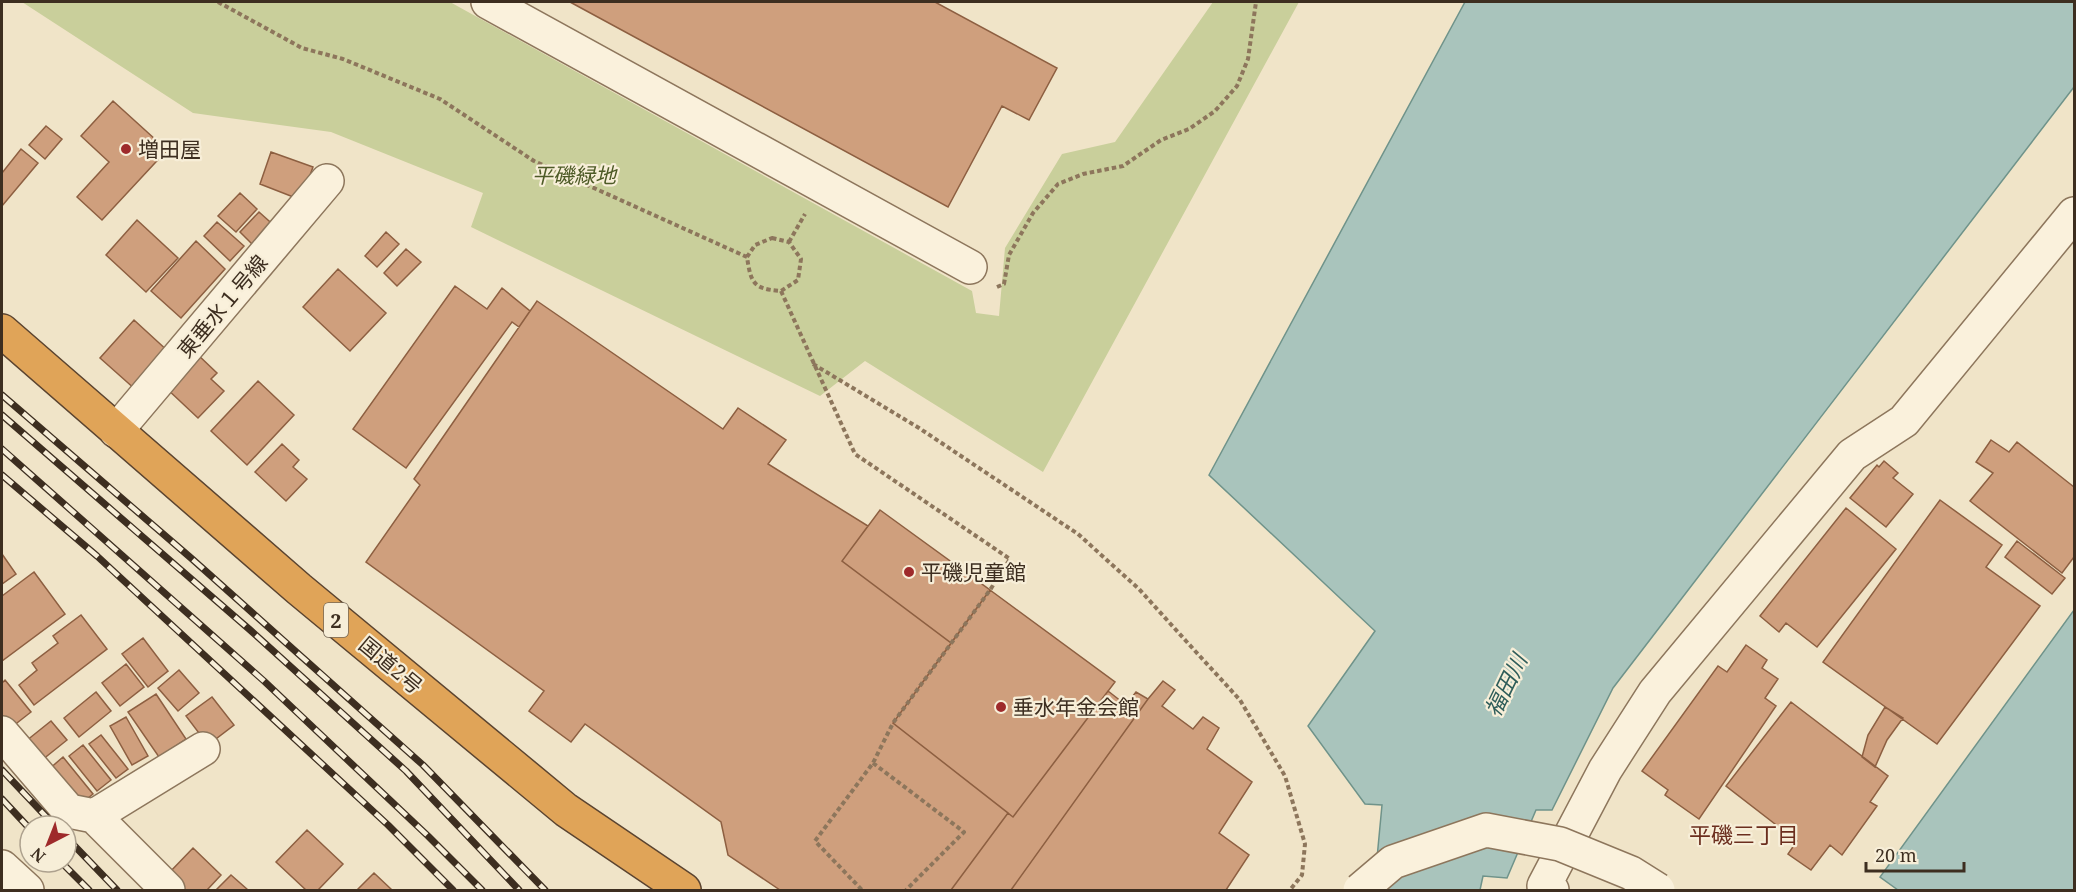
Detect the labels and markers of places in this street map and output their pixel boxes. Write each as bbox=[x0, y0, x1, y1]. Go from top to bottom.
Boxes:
place label: 増田屋 bbox=[138, 135, 201, 163]
marker: 増田屋 bbox=[119, 142, 133, 156]
place label: 平磯児童館 bbox=[921, 558, 1026, 586]
marker: 平磯児童館 bbox=[902, 565, 916, 579]
place label: 垂水年金会館 bbox=[1013, 693, 1139, 721]
marker: 垂水年金会館 bbox=[994, 700, 1008, 714]

